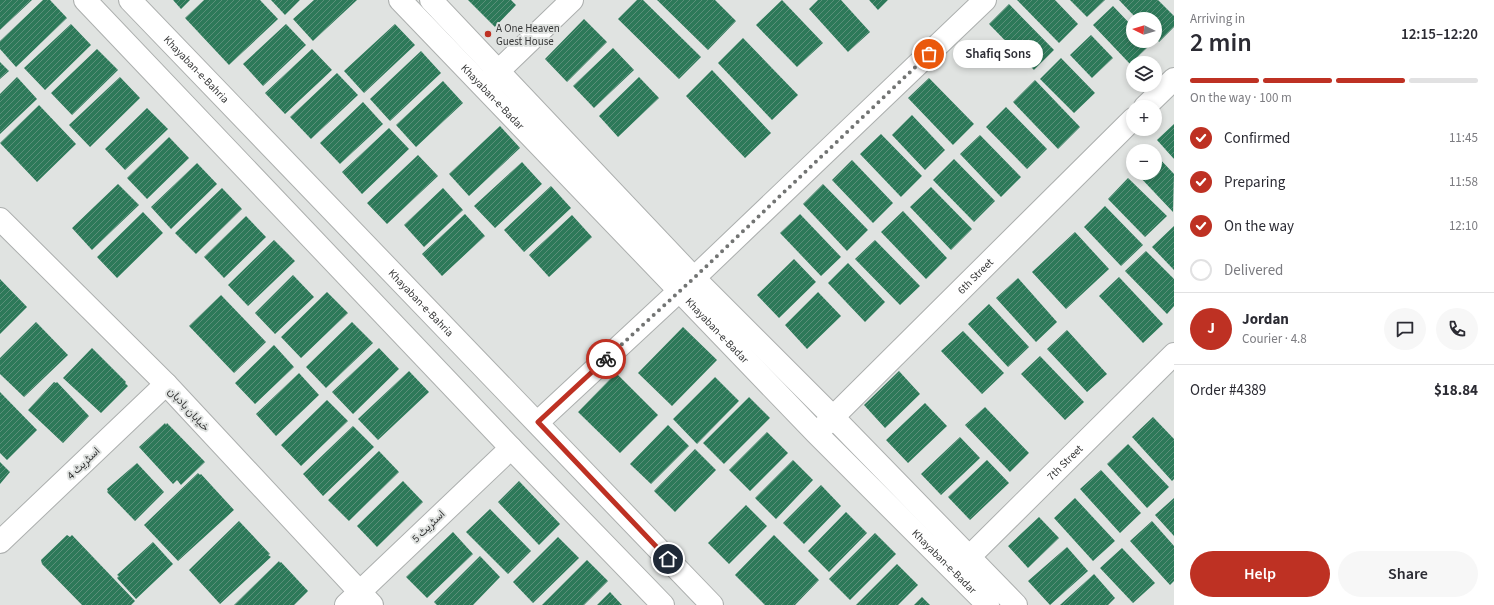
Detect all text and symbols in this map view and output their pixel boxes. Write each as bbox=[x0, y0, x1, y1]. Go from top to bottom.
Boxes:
text: Arriving in bbox=[1190, 10, 1245, 28]
north arrow bbox=[1126, 12, 1162, 48]
map controls bbox=[1126, 12, 1162, 180]
place label: A One Heaven Guest House bbox=[496, 21, 560, 49]
text: 2 min bbox=[1190, 24, 1252, 61]
text: 12:15–12:20 bbox=[1401, 24, 1478, 45]
marker: A One Heaven Guest House bbox=[483, 29, 493, 39]
street label: Khayaban-e-Bahria bbox=[160, 32, 232, 107]
pin bbox=[912, 37, 946, 71]
callout: Shafiq Sons bbox=[953, 40, 1043, 68]
icon: bag bbox=[918, 43, 940, 65]
text: Shafiq Sons bbox=[965, 45, 1031, 63]
button: layers bbox=[1126, 56, 1162, 92]
street label: Khayaban-e-Badar bbox=[457, 61, 528, 133]
text: On the way · 100 m bbox=[1190, 89, 1292, 107]
button: + bbox=[1126, 100, 1162, 136]
icon: check bbox=[1190, 127, 1212, 149]
text: Confirmed bbox=[1224, 128, 1290, 149]
text: 11:45 bbox=[1449, 129, 1478, 147]
button: − bbox=[1126, 144, 1162, 180]
icon: check bbox=[1190, 171, 1212, 193]
text: Preparing bbox=[1224, 172, 1285, 193]
text: 11:58 bbox=[1449, 173, 1478, 191]
icon: check bbox=[1190, 215, 1212, 237]
text: On the way bbox=[1224, 216, 1294, 237]
text: 12:10 bbox=[1449, 217, 1478, 235]
street label: 6th Street bbox=[954, 255, 997, 297]
text: Delivered bbox=[1224, 260, 1283, 281]
street label: Khayaban-e-Bahria bbox=[385, 266, 457, 340]
street label: Khayaban-e-Badar bbox=[682, 294, 752, 367]
button: chat bbox=[1384, 308, 1426, 350]
button: phone bbox=[1436, 308, 1478, 350]
text: Jordan bbox=[1242, 309, 1289, 330]
text: J bbox=[1207, 318, 1215, 339]
text: Courier · 4.8 bbox=[1242, 330, 1307, 348]
courier bbox=[586, 339, 626, 379]
icon: bike bbox=[595, 348, 617, 370]
text: Order #4389 bbox=[1190, 380, 1266, 401]
text: $18.84 bbox=[1434, 380, 1478, 401]
street label: خیابان بادبان bbox=[164, 384, 213, 435]
street label: 7th Street bbox=[1044, 441, 1086, 484]
street label: اسٹریٹ 4 bbox=[64, 444, 103, 483]
street label: اسٹریٹ 5 bbox=[409, 507, 448, 546]
street label: Khayaban-e-Badar bbox=[908, 526, 980, 597]
pin bbox=[651, 542, 685, 576]
icon: home bbox=[657, 548, 679, 570]
button: Help bbox=[1190, 551, 1330, 597]
button: Share bbox=[1338, 551, 1478, 597]

